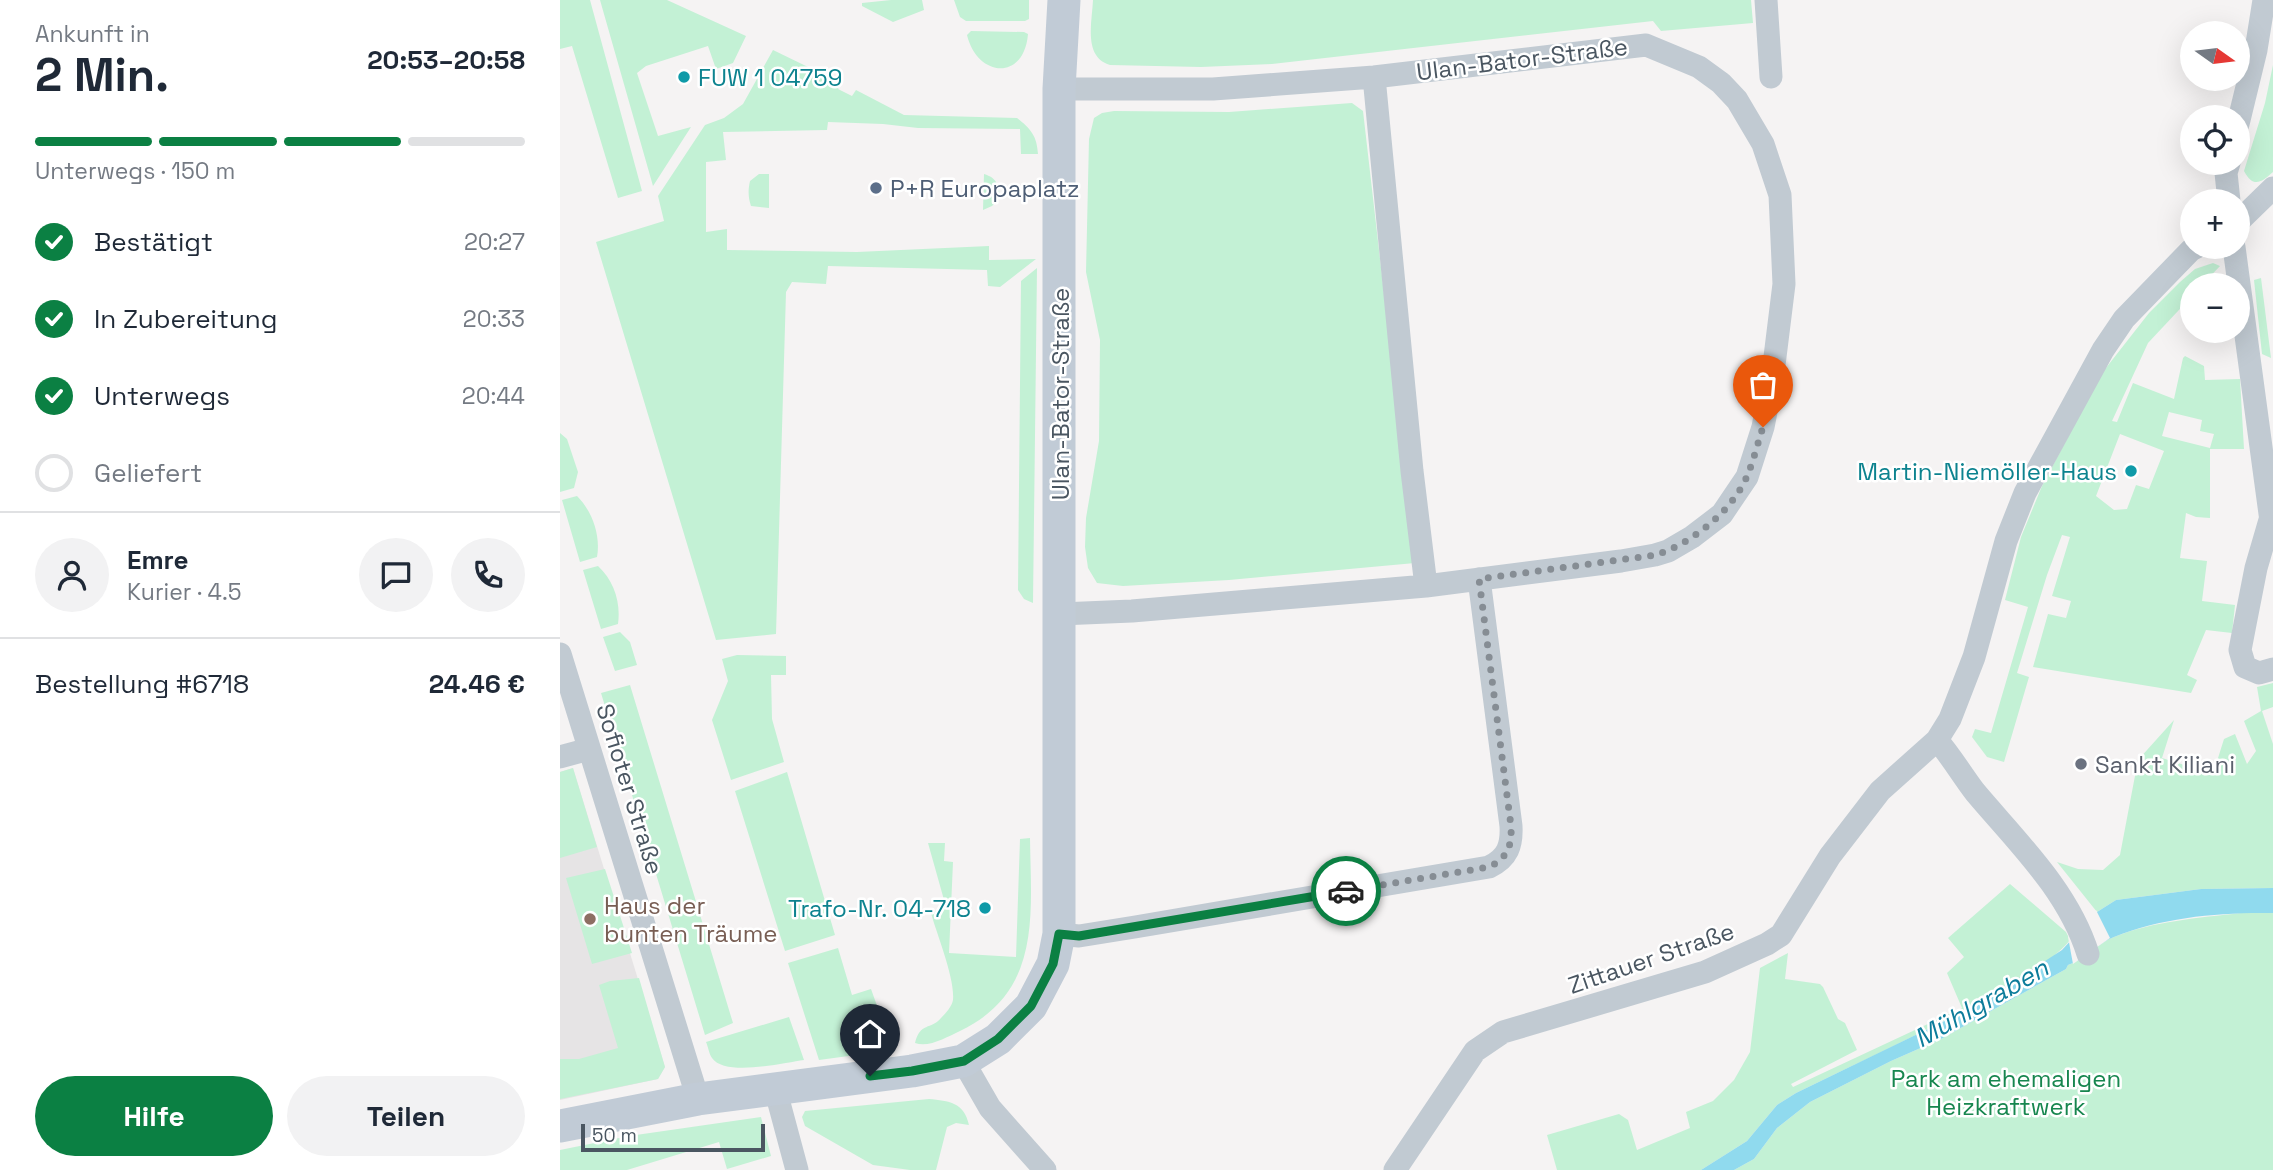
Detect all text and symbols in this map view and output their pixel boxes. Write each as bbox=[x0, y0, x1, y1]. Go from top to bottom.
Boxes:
text: Ankunft in bbox=[35, 19, 150, 49]
north arrow bbox=[2180, 21, 2250, 91]
map controls bbox=[2180, 21, 2250, 343]
street label: Ulan-Bator-Straße bbox=[1415, 31, 1629, 87]
text: 20:53–20:58 bbox=[367, 43, 525, 77]
text: 2 Min. bbox=[35, 46, 169, 104]
place label: FUW 1 04759 bbox=[698, 62, 842, 93]
marker: FUW 1 04759 bbox=[676, 69, 692, 85]
button: locate bbox=[2180, 105, 2250, 175]
text: Unterwegs · 150 m bbox=[35, 156, 235, 186]
place label: P+R Europaplatz bbox=[890, 173, 1079, 204]
marker: P+R Europaplatz bbox=[868, 180, 884, 196]
button: + bbox=[2180, 189, 2250, 259]
icon: check bbox=[35, 223, 73, 261]
text: Bestätigt bbox=[94, 225, 213, 259]
text: 20:27 bbox=[464, 227, 525, 257]
button: − bbox=[2180, 273, 2250, 343]
street label: Ulan-Bator-Straße bbox=[1045, 288, 1076, 500]
icon: check bbox=[35, 300, 73, 338]
text: In Zubereitung bbox=[94, 302, 278, 336]
text: 20:33 bbox=[463, 304, 525, 334]
pin bbox=[1733, 355, 1793, 427]
icon: bag bbox=[1744, 366, 1782, 404]
icon: check bbox=[35, 377, 73, 415]
text: Unterwegs bbox=[94, 379, 230, 413]
text: 20:44 bbox=[462, 381, 525, 411]
text: Geliefert bbox=[94, 456, 202, 490]
place label: Martin-Niemöller-Haus bbox=[1857, 456, 2117, 487]
marker: Martin-Niemöller-Haus bbox=[2123, 463, 2139, 479]
button: person bbox=[35, 538, 109, 612]
button: chat bbox=[359, 538, 433, 612]
button: phone bbox=[451, 538, 525, 612]
text: Emre bbox=[127, 543, 188, 577]
text: Kurier · 4.5 bbox=[127, 577, 242, 607]
text: Bestellung #6718 bbox=[35, 667, 249, 701]
text: 24.46 € bbox=[429, 667, 525, 701]
street label: Sofioter Straße bbox=[589, 700, 671, 878]
place label: Sankt Kiliani bbox=[2095, 749, 2235, 780]
marker: Sankt Kiliani bbox=[2073, 756, 2089, 772]
courier bbox=[1311, 856, 1381, 926]
icon: car bbox=[1327, 872, 1365, 910]
place label: Haus der bunten Träume bbox=[604, 890, 778, 949]
place label: Trafo-Nr. 04-718 bbox=[788, 893, 971, 924]
marker: Trafo-Nr. 04-718 bbox=[977, 900, 993, 916]
marker: Haus der bunten Träume bbox=[582, 911, 598, 927]
street label: Zittauer Straße bbox=[1564, 915, 1738, 1001]
water label: Mühlgraben bbox=[1908, 950, 2055, 1055]
pin bbox=[840, 1004, 900, 1076]
icon: home bbox=[851, 1015, 889, 1053]
park label: Park am ehemaligen Heizkraftwerk bbox=[1891, 1063, 2121, 1122]
button: Hilfe bbox=[35, 1076, 273, 1156]
button: Teilen bbox=[287, 1076, 525, 1156]
scale bar bbox=[581, 1121, 765, 1153]
text: 50 m bbox=[592, 1123, 637, 1148]

